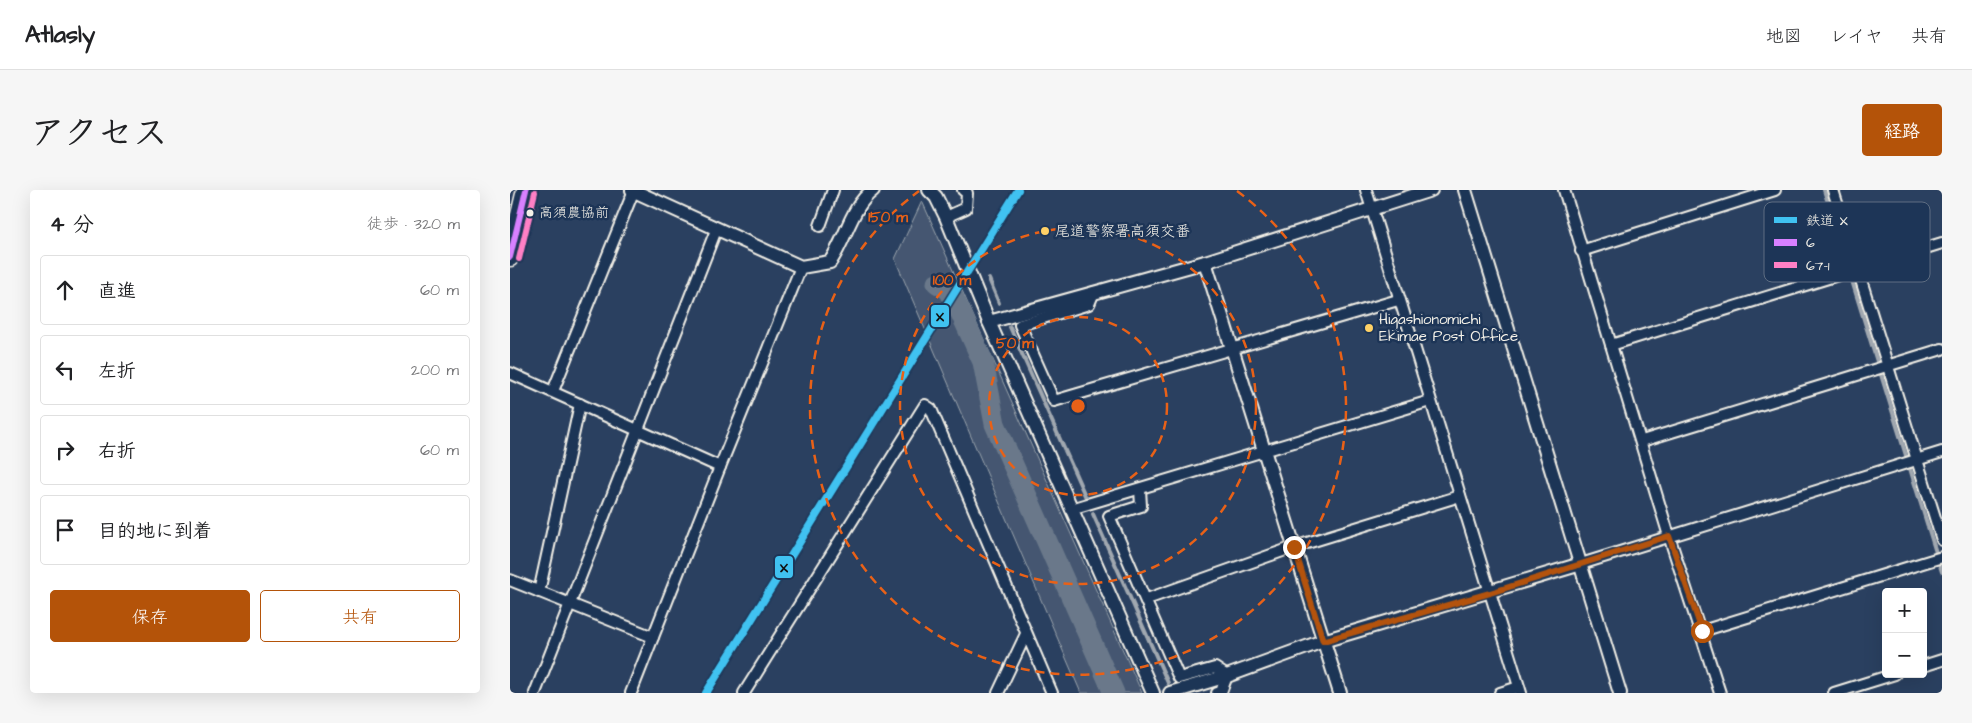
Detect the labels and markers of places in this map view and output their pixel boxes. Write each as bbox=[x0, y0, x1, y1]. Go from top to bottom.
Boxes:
place label: 高須農協前 bbox=[539, 203, 609, 223]
marker: 高須農協前 bbox=[525, 208, 535, 218]
place label: 尾道警察署高須交番 bbox=[1055, 221, 1190, 242]
marker: 尾道警察署高須交番 bbox=[1039, 225, 1051, 237]
place label: Higashionomichi Ekimae Post Office bbox=[1379, 309, 1518, 347]
marker: Higashionomichi Ekimae Post Office bbox=[1363, 322, 1375, 334]
centre of rings bbox=[1069, 397, 1087, 415]

